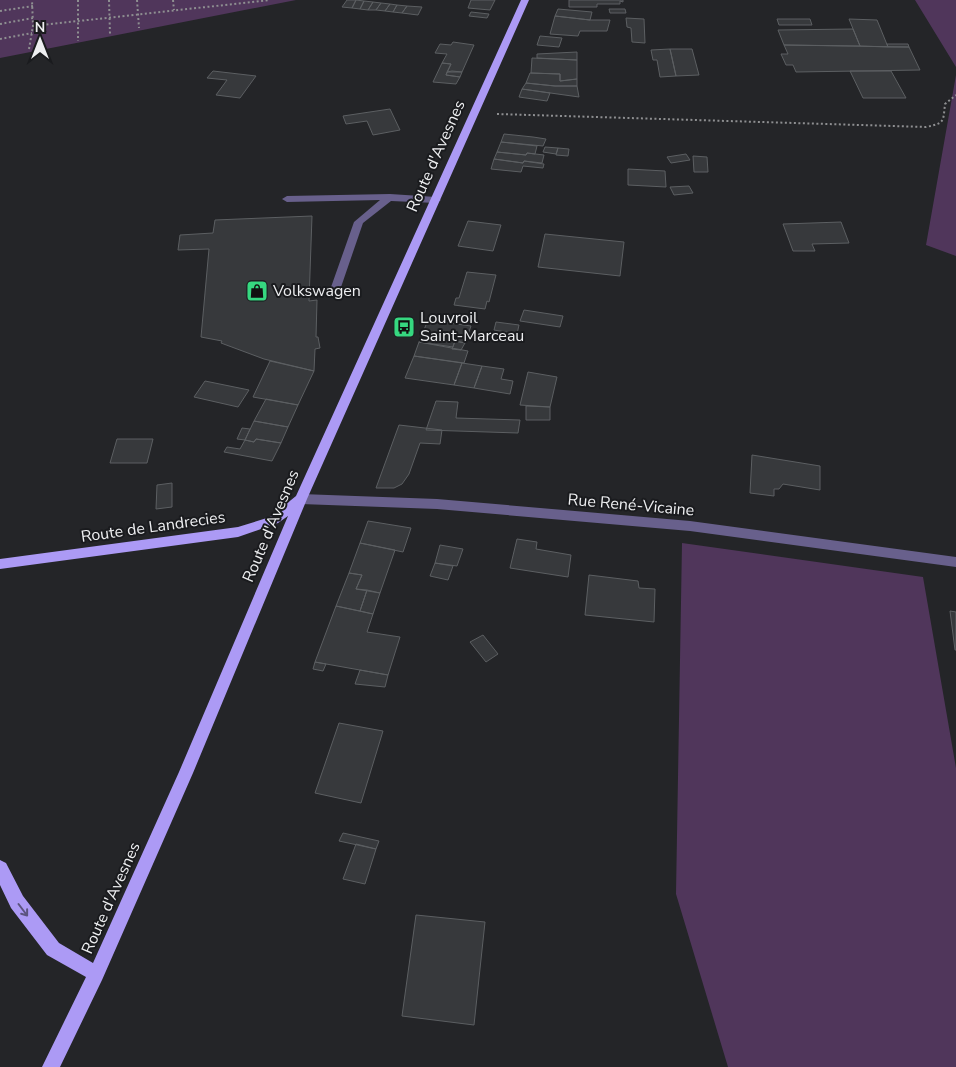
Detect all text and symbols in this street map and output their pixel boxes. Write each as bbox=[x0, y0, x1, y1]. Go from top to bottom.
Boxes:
north arrow bbox=[15, 15, 65, 65]
text: N bbox=[35, 18, 45, 37]
street label: Route d'Avesnes bbox=[401, 97, 471, 215]
shop icon: Volkswagen bbox=[245, 279, 269, 303]
place label: Volkswagen bbox=[272, 280, 361, 302]
place label: Louvroil Saint-Marceau bbox=[420, 307, 524, 347]
bus stop icon: Louvroil Saint-Marceau bbox=[392, 315, 416, 339]
street label: Route d'Avesnes bbox=[237, 466, 305, 586]
street label: Rue René-Vicaine bbox=[567, 489, 695, 521]
street label: Route de Landrecies bbox=[79, 506, 227, 548]
street label: Route d'Avesnes bbox=[76, 839, 146, 957]
one-way arrow bbox=[18, 903, 29, 916]

